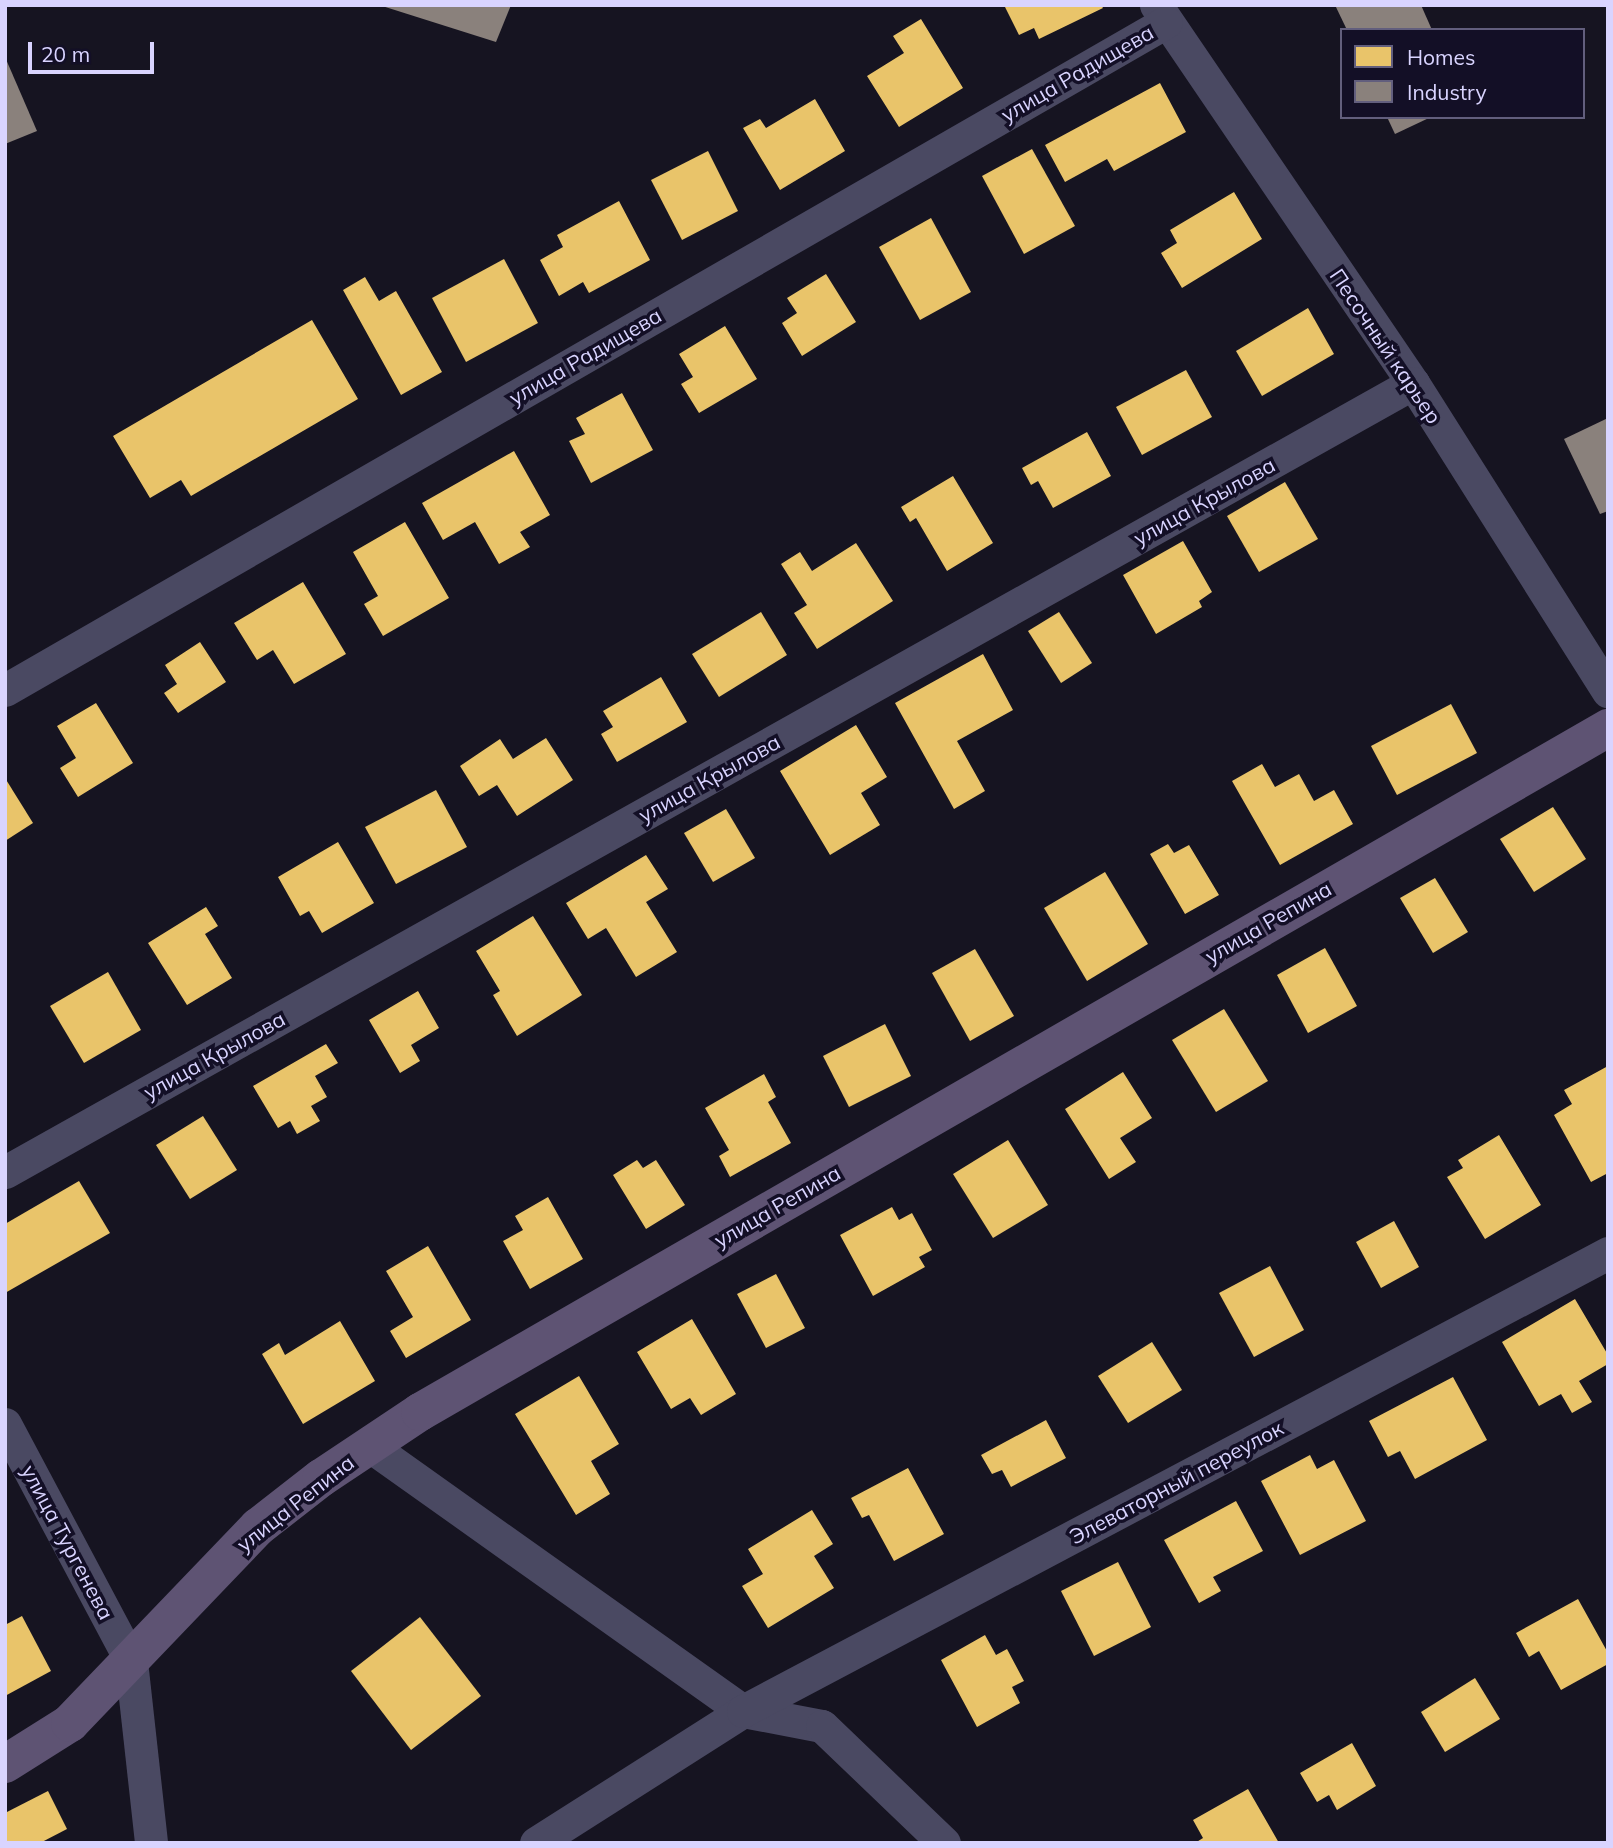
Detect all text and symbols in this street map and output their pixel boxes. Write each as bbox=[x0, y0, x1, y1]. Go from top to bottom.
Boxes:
street label: улица Радищева bbox=[996, 19, 1158, 127]
scale bar bbox=[32, 28, 158, 72]
legend bbox=[1340, 28, 1585, 119]
text: 20 m bbox=[41, 41, 90, 67]
text: Homes bbox=[1407, 44, 1475, 70]
text: Industry bbox=[1407, 79, 1487, 105]
street label: Песочный карьер bbox=[1325, 264, 1447, 428]
street label: улица Радищева bbox=[504, 302, 666, 410]
street label: улица Крылова bbox=[1129, 452, 1279, 550]
street label: улица Крылова bbox=[634, 729, 784, 827]
street label: улица Репина bbox=[1200, 876, 1336, 968]
street label: улица Крылова bbox=[139, 1006, 289, 1104]
street label: улица Репина bbox=[709, 1160, 845, 1252]
street label: Элеваторный переулок bbox=[1065, 1415, 1287, 1549]
street label: улица Репина bbox=[231, 1449, 359, 1557]
street label: улица Тургенева bbox=[17, 1460, 119, 1624]

